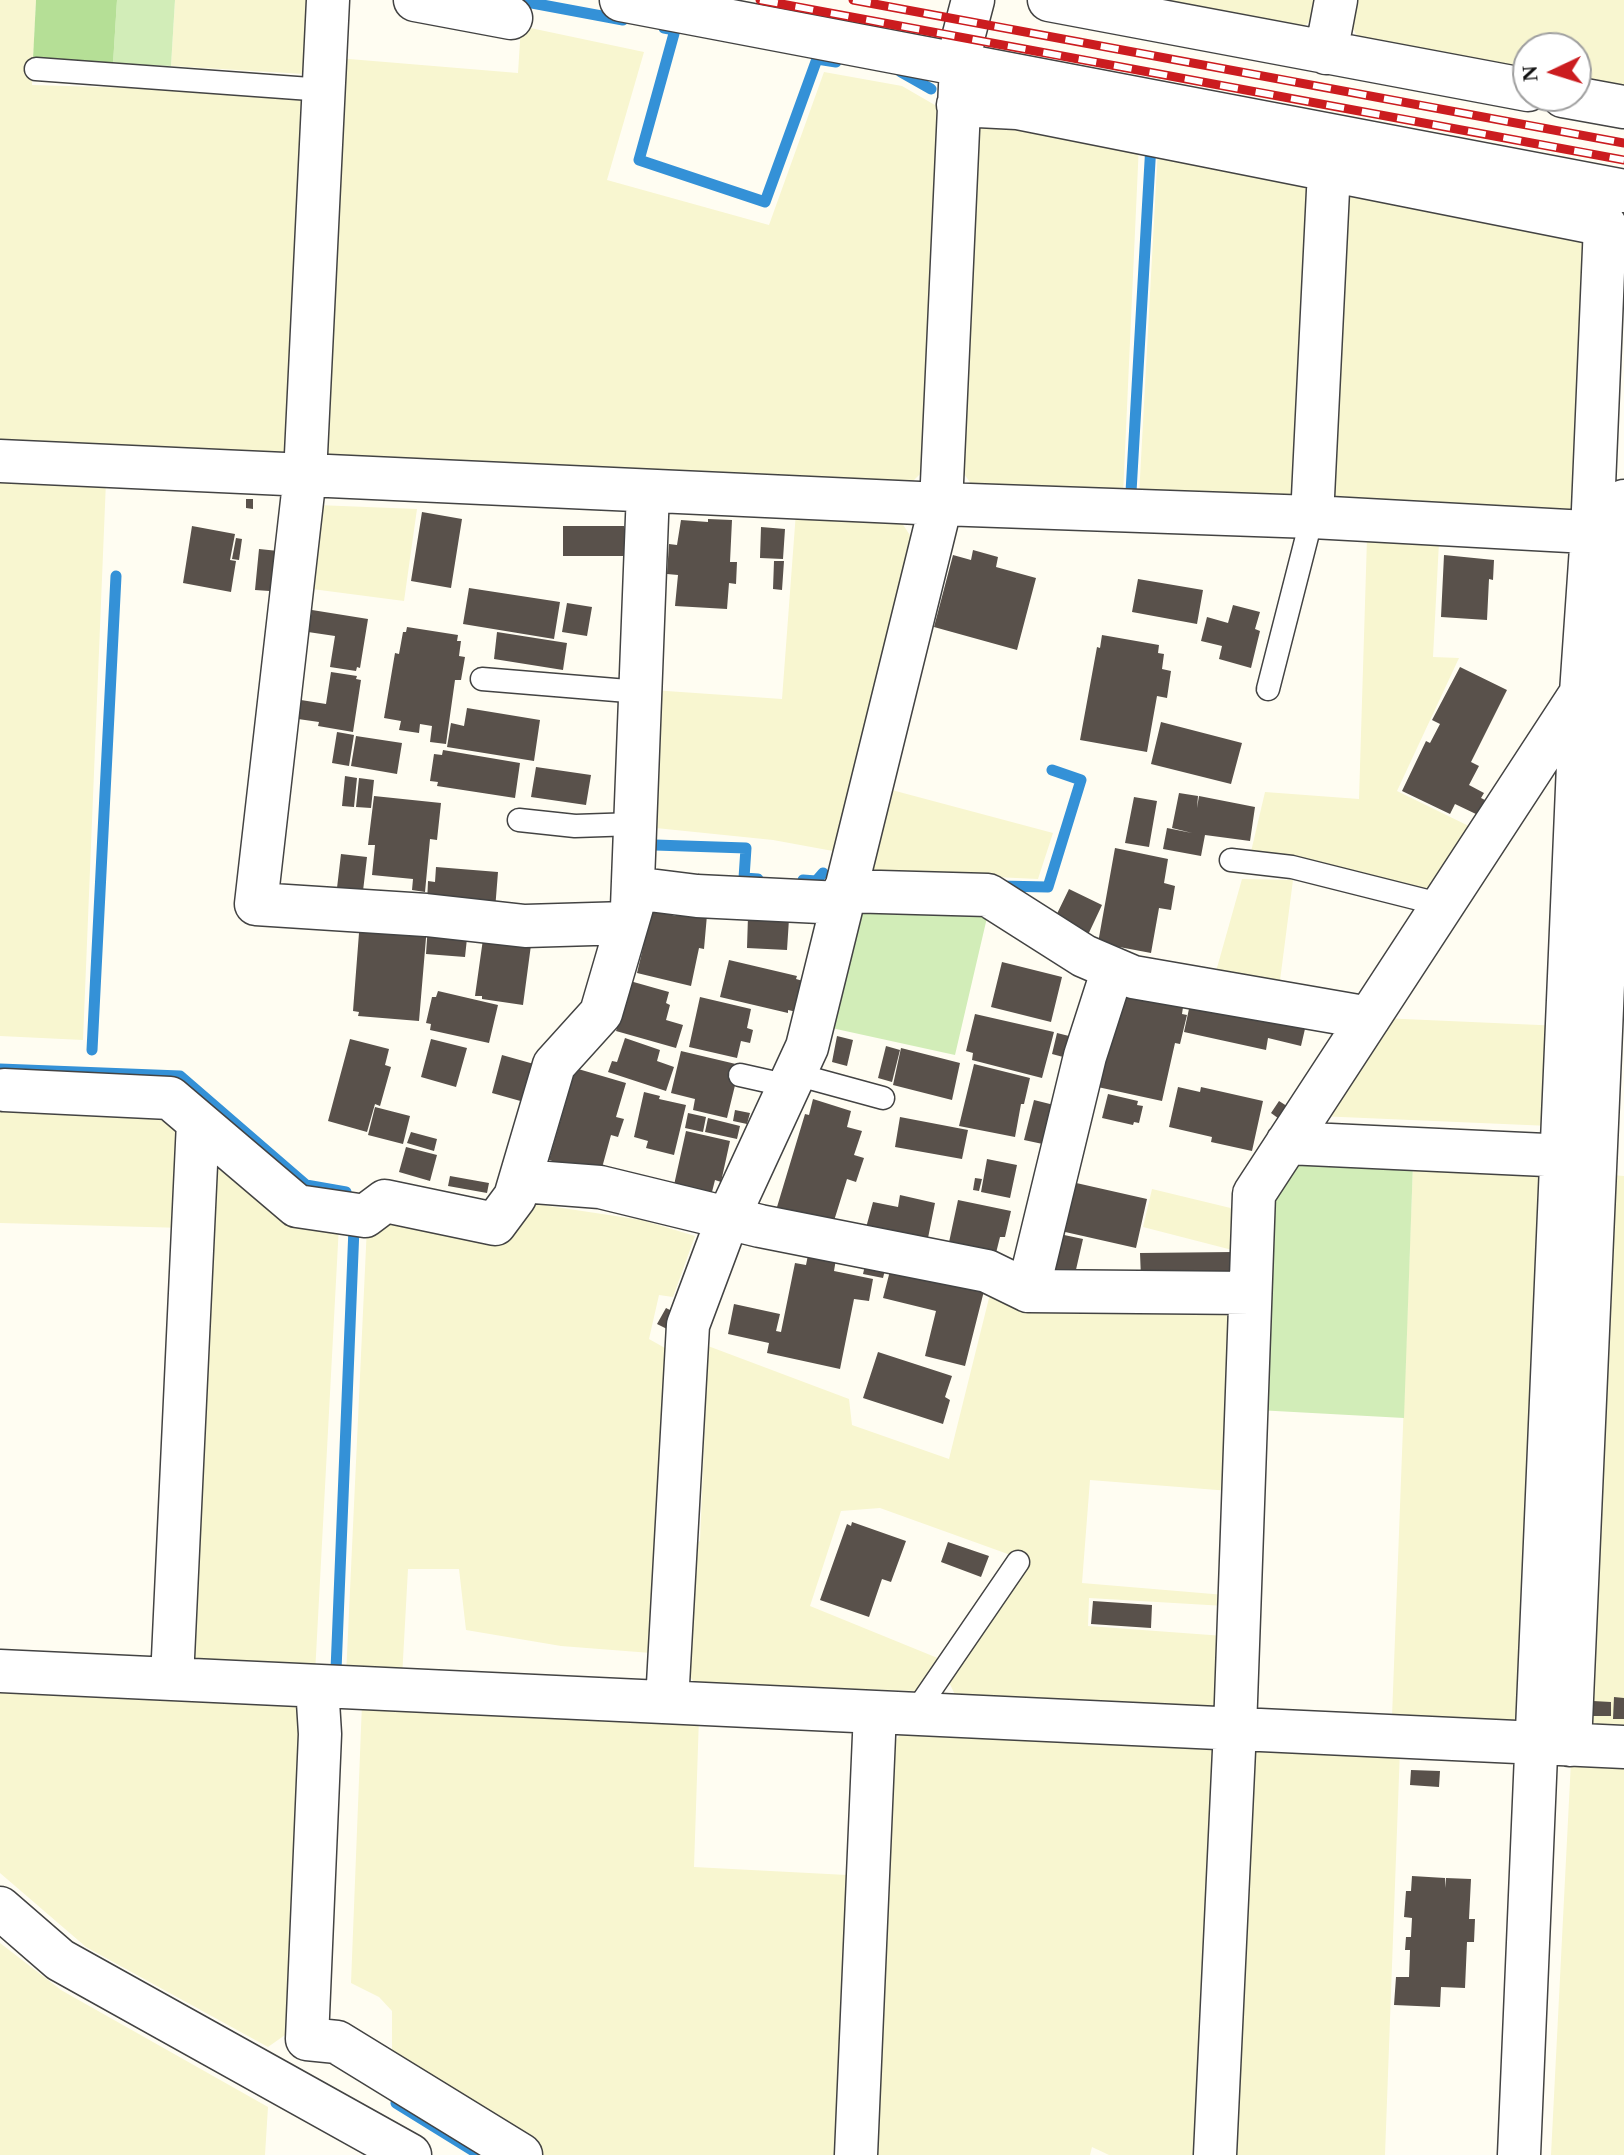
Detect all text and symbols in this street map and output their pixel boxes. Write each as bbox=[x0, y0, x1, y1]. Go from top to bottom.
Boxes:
north arrow bbox=[1512, 32, 1592, 112]
text: N bbox=[1517, 65, 1543, 82]

